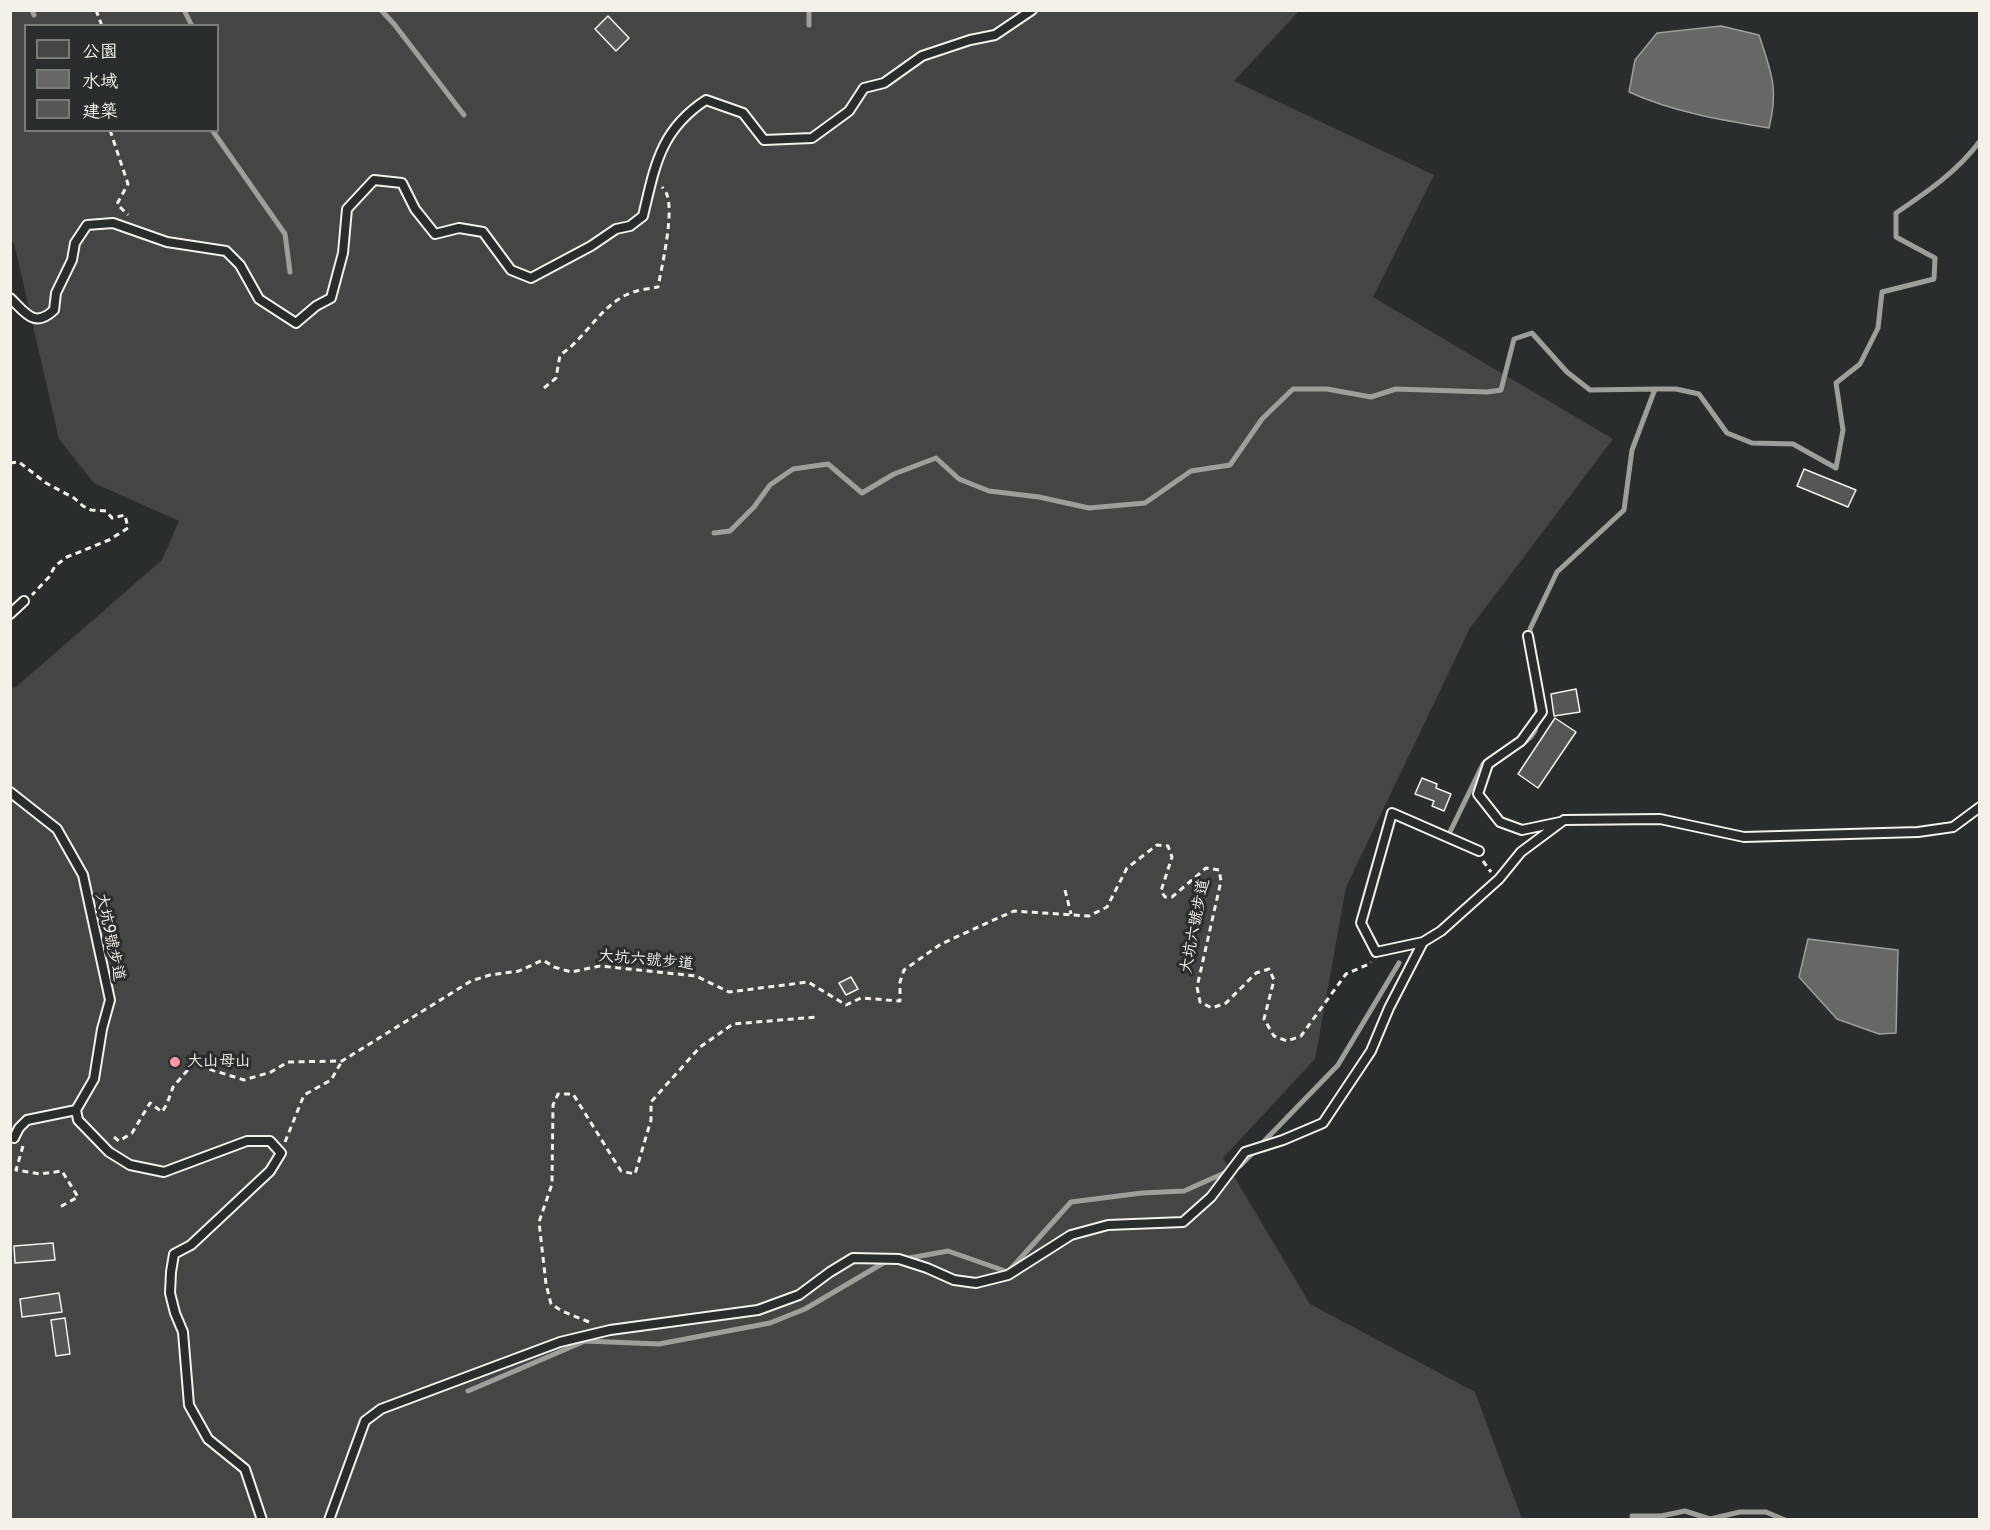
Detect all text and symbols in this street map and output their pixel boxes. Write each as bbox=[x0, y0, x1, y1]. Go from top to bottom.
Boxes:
legend bbox=[24, 24, 219, 132]
text: 公園 bbox=[82, 36, 118, 63]
text: 水域 bbox=[82, 66, 118, 93]
text: 建築 bbox=[82, 96, 118, 123]
street label: 大坑六號步道 bbox=[1176, 877, 1214, 975]
street label: 大坑9號步道 bbox=[91, 891, 129, 983]
street label: 大坑六號步道 bbox=[597, 946, 695, 974]
place label: 大山母山 bbox=[187, 1052, 251, 1072]
marker: 大山母山 bbox=[168, 1055, 182, 1069]

